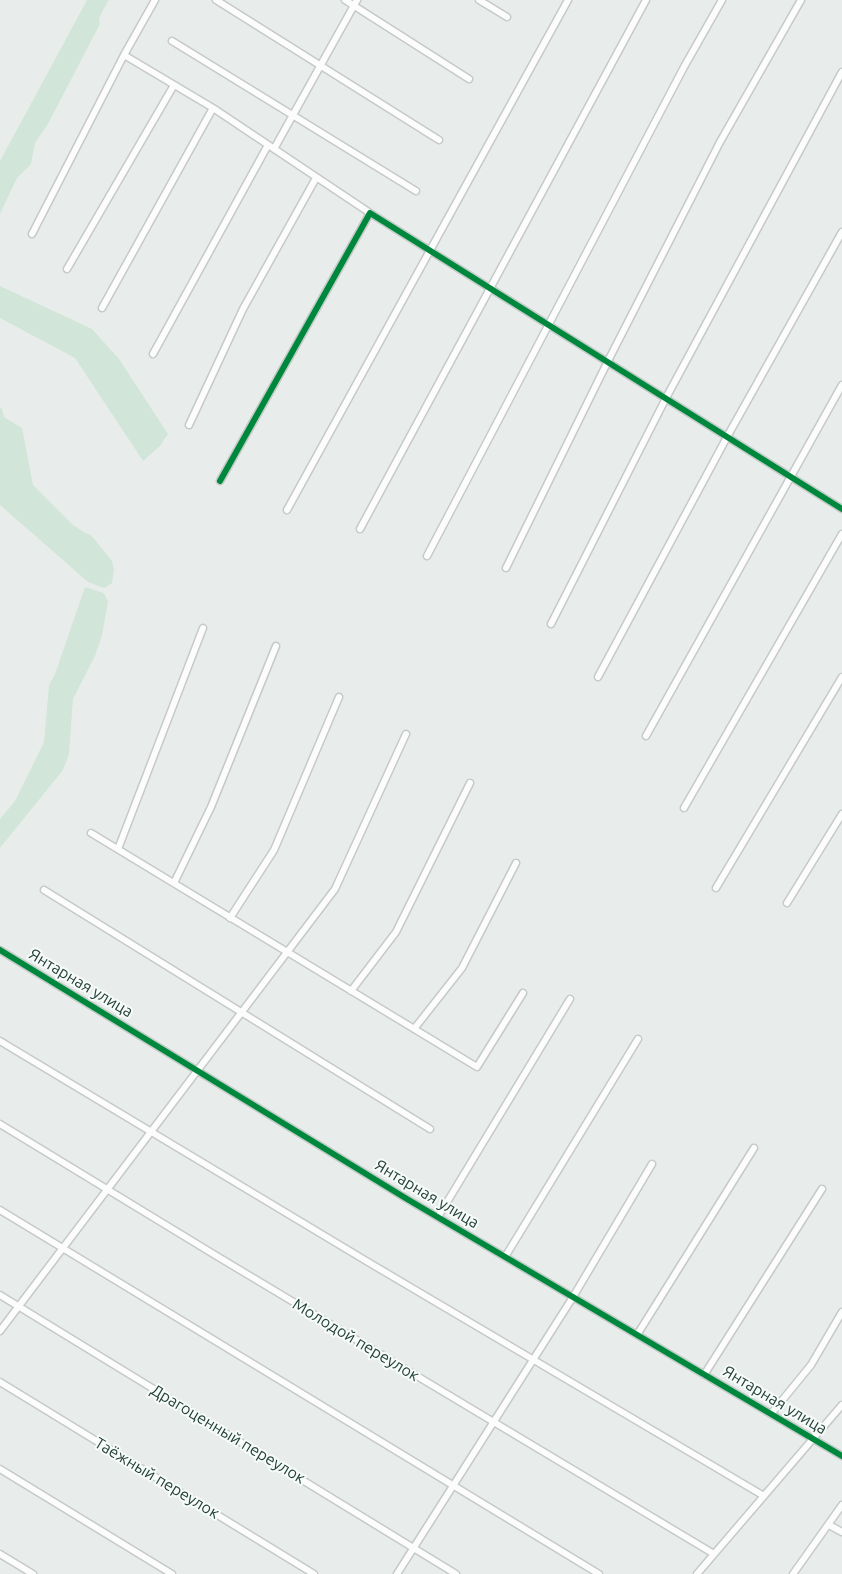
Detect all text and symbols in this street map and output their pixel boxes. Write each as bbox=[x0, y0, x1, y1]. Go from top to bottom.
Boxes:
street label: Янтарная улица bbox=[26, 944, 136, 1022]
street label: Янтарная улица bbox=[372, 1155, 482, 1233]
street label: Молодой переулок bbox=[289, 1295, 423, 1385]
street label: Янтарная улица bbox=[720, 1361, 830, 1439]
street label: Драгоценный переулок bbox=[147, 1380, 309, 1488]
street label: Таёжный переулок bbox=[91, 1433, 223, 1523]

